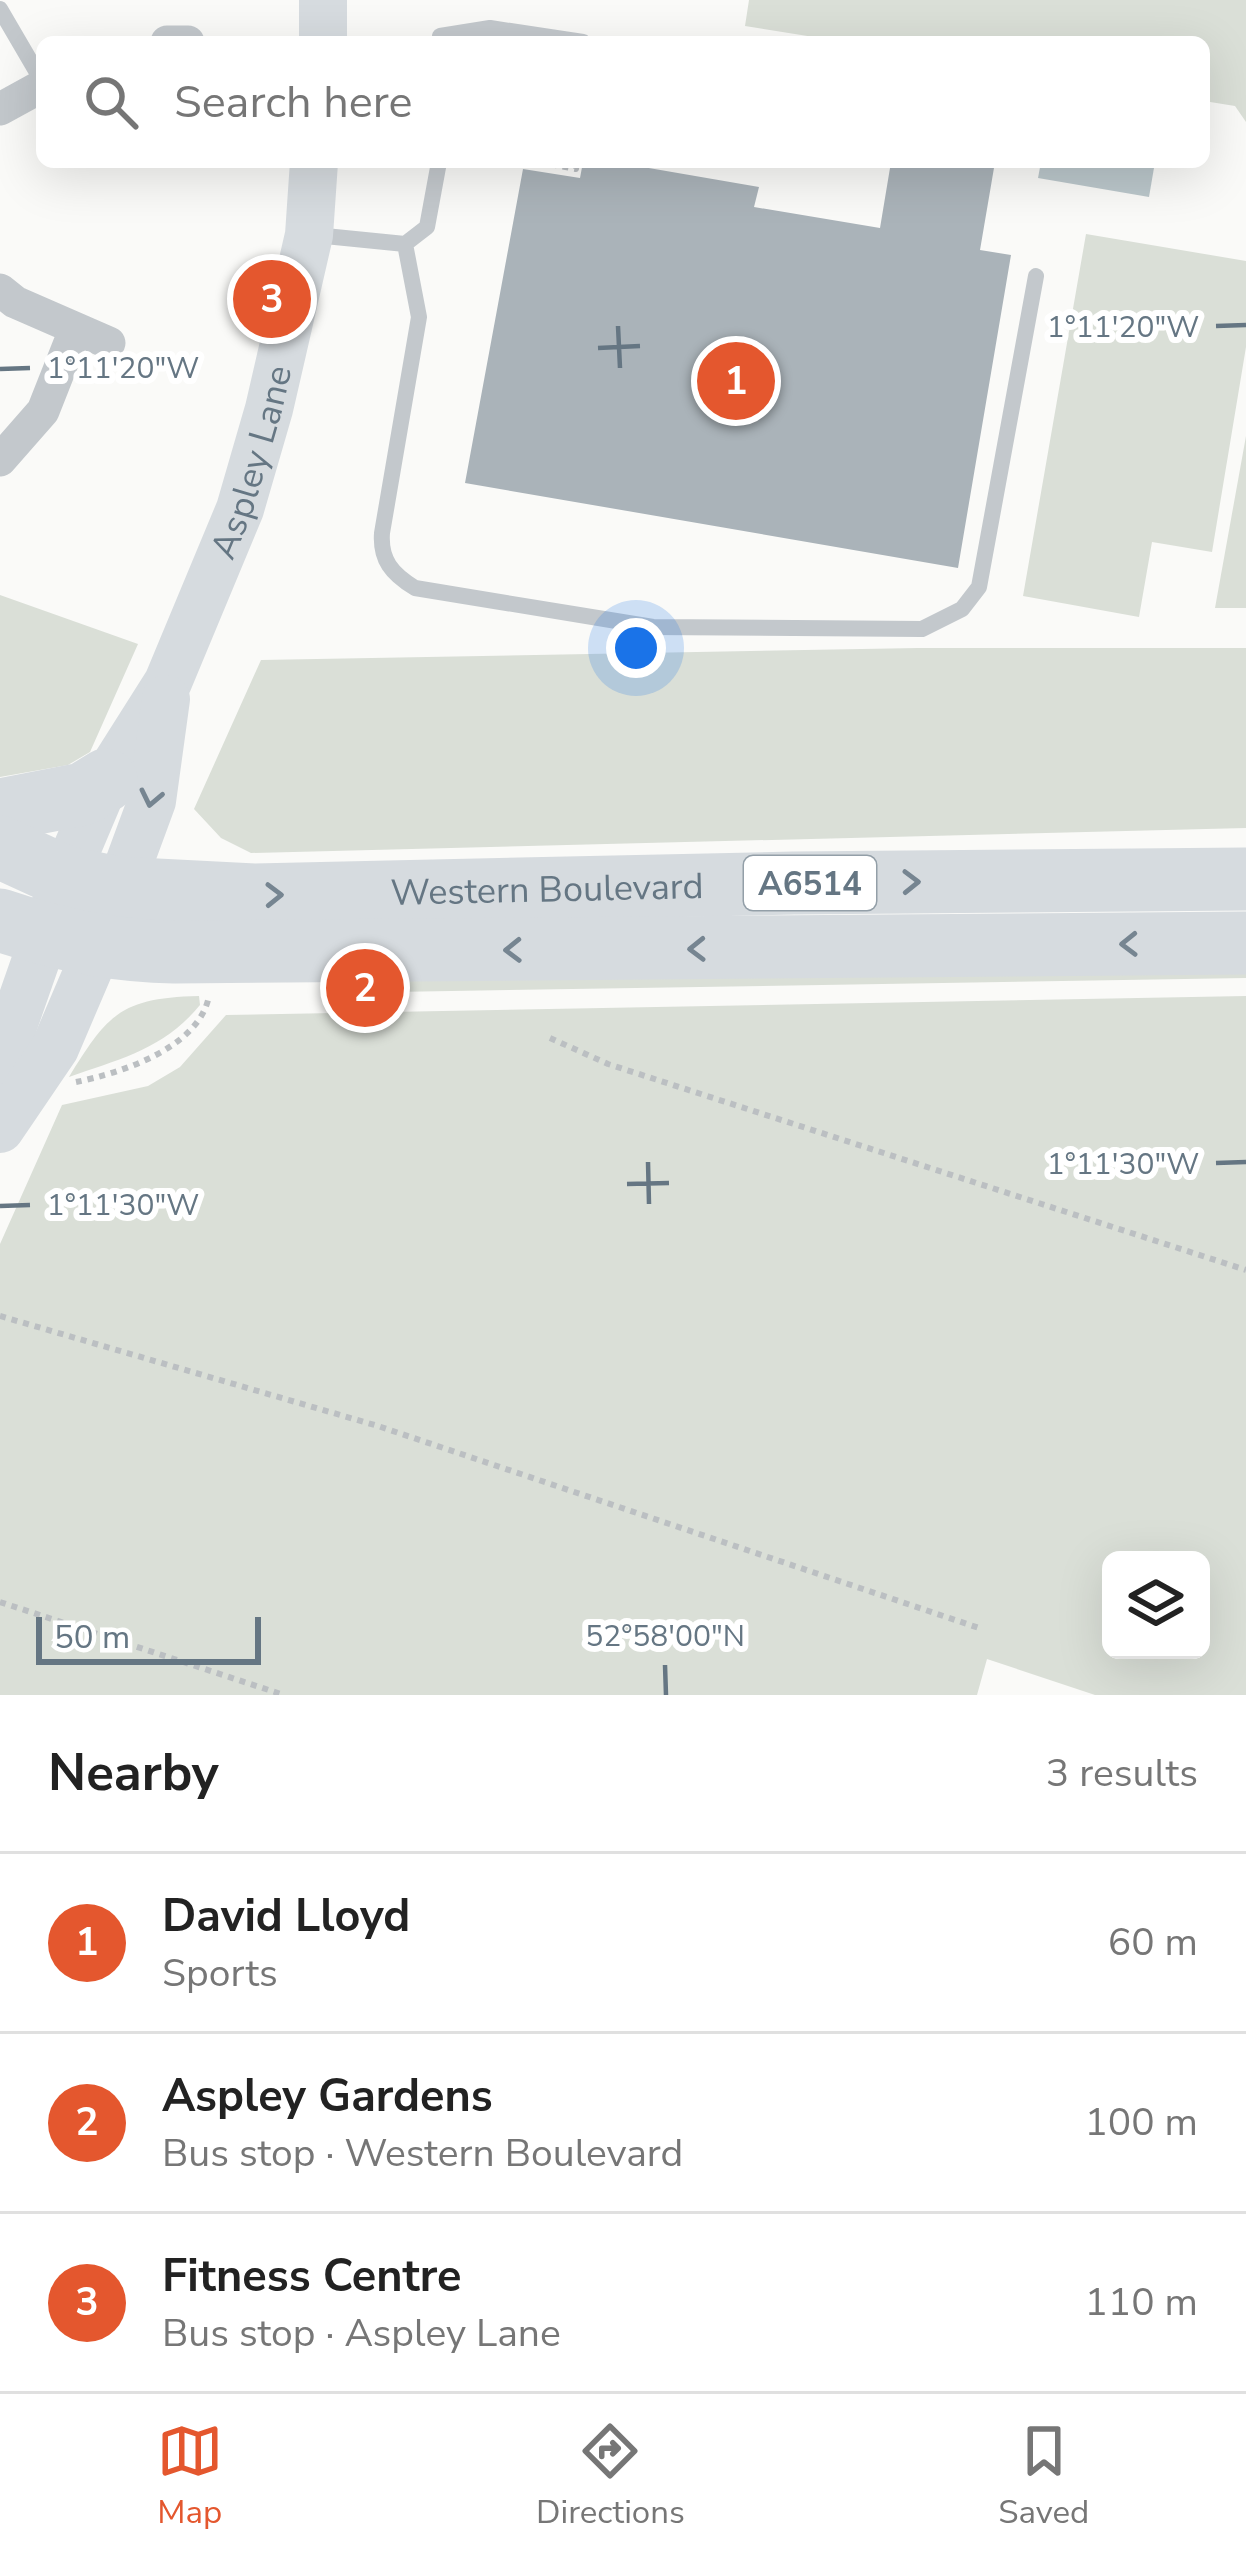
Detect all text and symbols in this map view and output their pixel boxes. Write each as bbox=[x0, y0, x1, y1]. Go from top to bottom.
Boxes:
search box bbox=[36, 36, 1210, 168]
icon: search bbox=[78, 69, 144, 135]
text: Search here bbox=[174, 72, 413, 133]
pin: 3 bbox=[233, 254, 311, 344]
text: 1°11'20"W bbox=[1047, 307, 1199, 348]
pin: 1 bbox=[697, 336, 775, 426]
text: 1°11'20"W bbox=[47, 348, 199, 389]
street label: Aspley Lane bbox=[199, 361, 304, 567]
your location bbox=[606, 618, 666, 678]
one-way arrow bbox=[139, 787, 164, 807]
road number: A6514 bbox=[744, 856, 876, 910]
street label: Western Boulevard bbox=[390, 862, 704, 918]
one-way arrow bbox=[903, 869, 921, 895]
one-way arrow bbox=[265, 882, 284, 908]
one-way arrow bbox=[1119, 931, 1137, 957]
one-way arrow bbox=[687, 935, 706, 961]
one-way arrow bbox=[503, 937, 522, 963]
pin: 2 bbox=[326, 943, 404, 1033]
text: 1°11'30"W bbox=[1047, 1144, 1199, 1185]
text: 1°11'30"W bbox=[47, 1185, 199, 1226]
map controls bbox=[1102, 1551, 1210, 1659]
button: layers bbox=[1102, 1551, 1210, 1659]
scale bar bbox=[36, 1611, 261, 1664]
text: 50 m bbox=[54, 1615, 130, 1660]
text: 52°58'00"N bbox=[585, 1616, 745, 1657]
text: Nearby bbox=[48, 1738, 219, 1808]
text: 3 results bbox=[1046, 1747, 1198, 1800]
text: David Lloyd bbox=[162, 1886, 410, 1947]
text: 1 bbox=[75, 1916, 99, 1969]
text: 60 m bbox=[1108, 1916, 1198, 1969]
text: Sports bbox=[162, 1947, 278, 2000]
text: Aspley Gardens bbox=[162, 2066, 493, 2127]
text: 2 bbox=[75, 2096, 99, 2149]
text: 100 m bbox=[1084, 2096, 1198, 2149]
text: Bus stop · Western Boulevard bbox=[162, 2127, 683, 2180]
text: Fitness Centre bbox=[162, 2246, 461, 2307]
text: 3 bbox=[75, 2276, 99, 2329]
text: 110 m bbox=[1084, 2276, 1198, 2329]
text: Bus stop · Aspley Lane bbox=[162, 2307, 561, 2360]
tab: Map bbox=[157, 2418, 223, 2535]
tab: Directions bbox=[536, 2418, 685, 2535]
tab: Saved bbox=[998, 2418, 1089, 2535]

